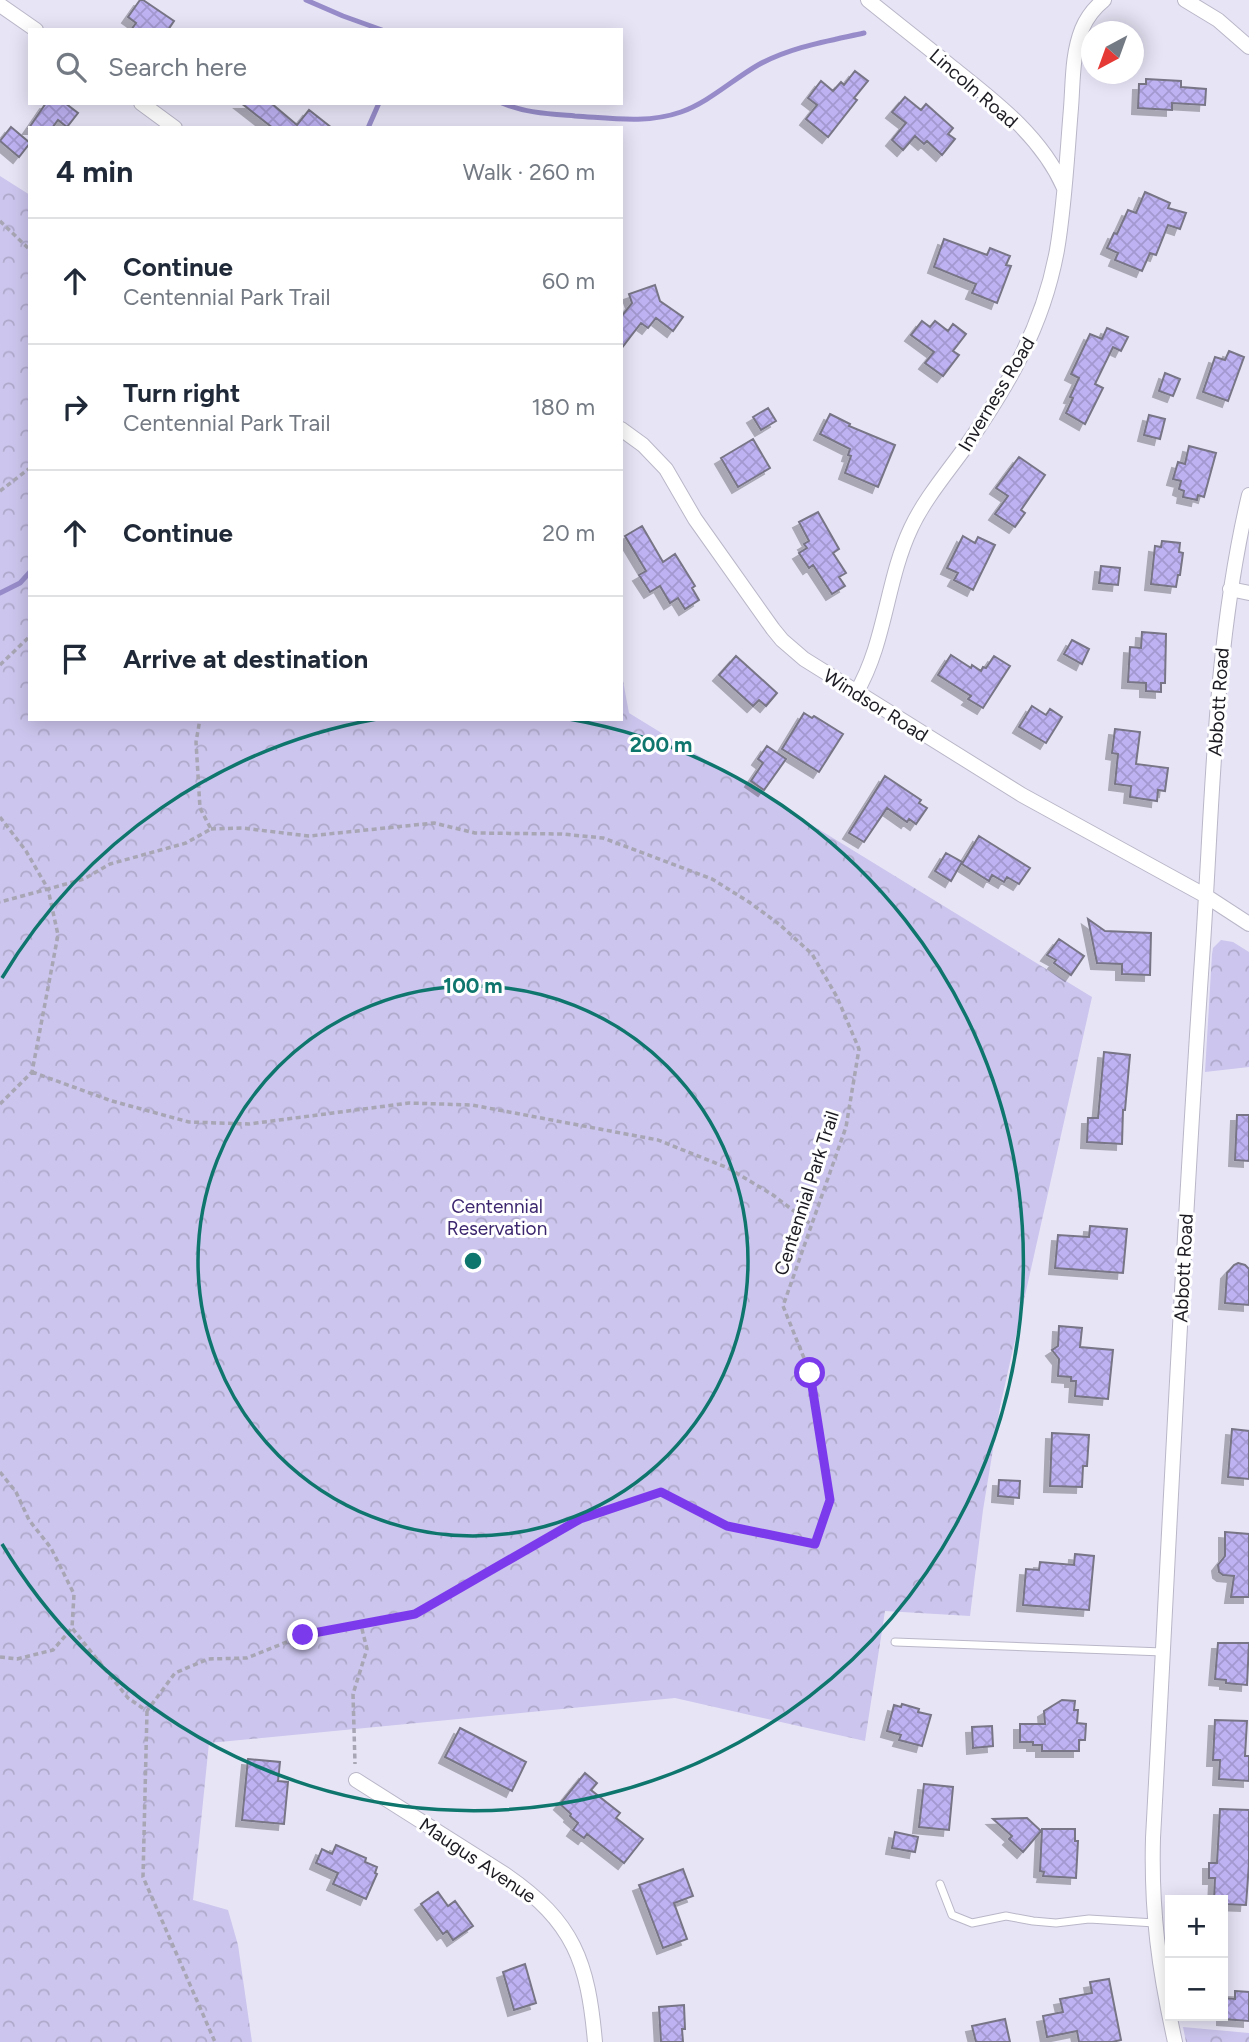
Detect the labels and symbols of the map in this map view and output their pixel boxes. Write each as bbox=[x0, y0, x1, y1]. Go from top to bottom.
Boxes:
north arrow bbox=[1081, 21, 1144, 84]
street label: Lincoln Road bbox=[925, 44, 1023, 133]
street label: Inverness Road bbox=[953, 333, 1040, 456]
street label: Abbott Road bbox=[1203, 647, 1234, 757]
street label: Windsor Road bbox=[819, 664, 932, 747]
text: 200 m bbox=[630, 732, 692, 757]
text: 100 m bbox=[443, 973, 503, 998]
street label: Centennial Park Trail bbox=[769, 1108, 844, 1278]
park label: Centennial Reservation bbox=[447, 1195, 547, 1240]
street label: Abbott Road bbox=[1169, 1213, 1198, 1323]
centre of rings bbox=[461, 1249, 485, 1273]
route start bbox=[794, 1357, 825, 1388]
route end bbox=[287, 1619, 318, 1650]
street label: Maugus Avenue bbox=[415, 1813, 540, 1908]

